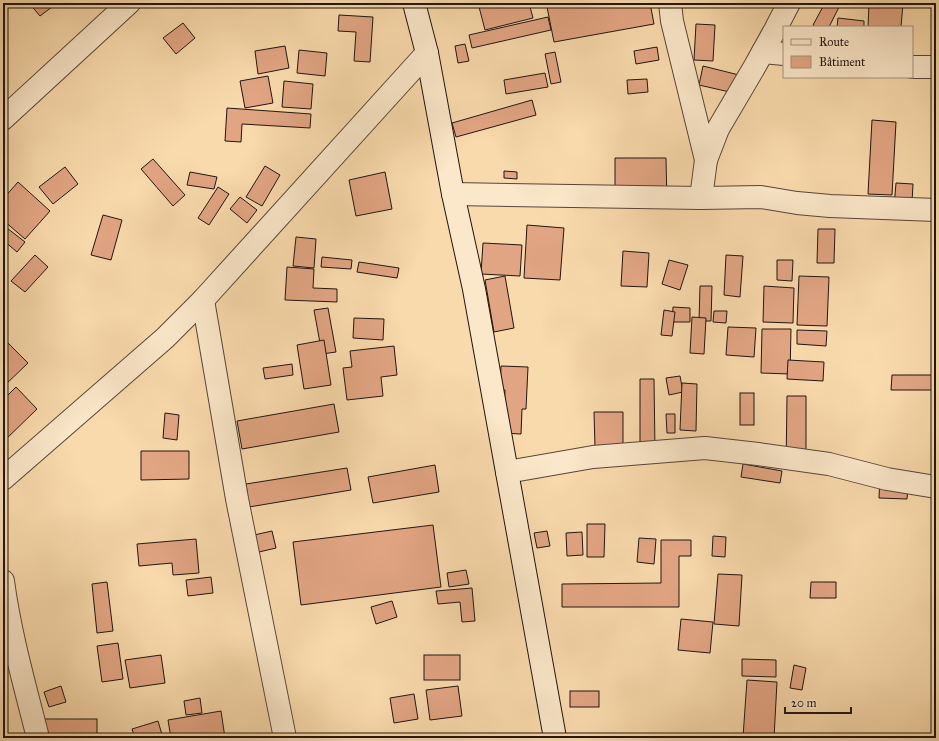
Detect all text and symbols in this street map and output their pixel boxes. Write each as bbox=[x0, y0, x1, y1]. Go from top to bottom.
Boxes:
legend bbox=[783, 26, 913, 78]
text: Route bbox=[819, 35, 849, 49]
text: Bâtiment bbox=[819, 55, 866, 69]
scale bar bbox=[785, 689, 851, 715]
text: 20 m bbox=[791, 696, 817, 710]

